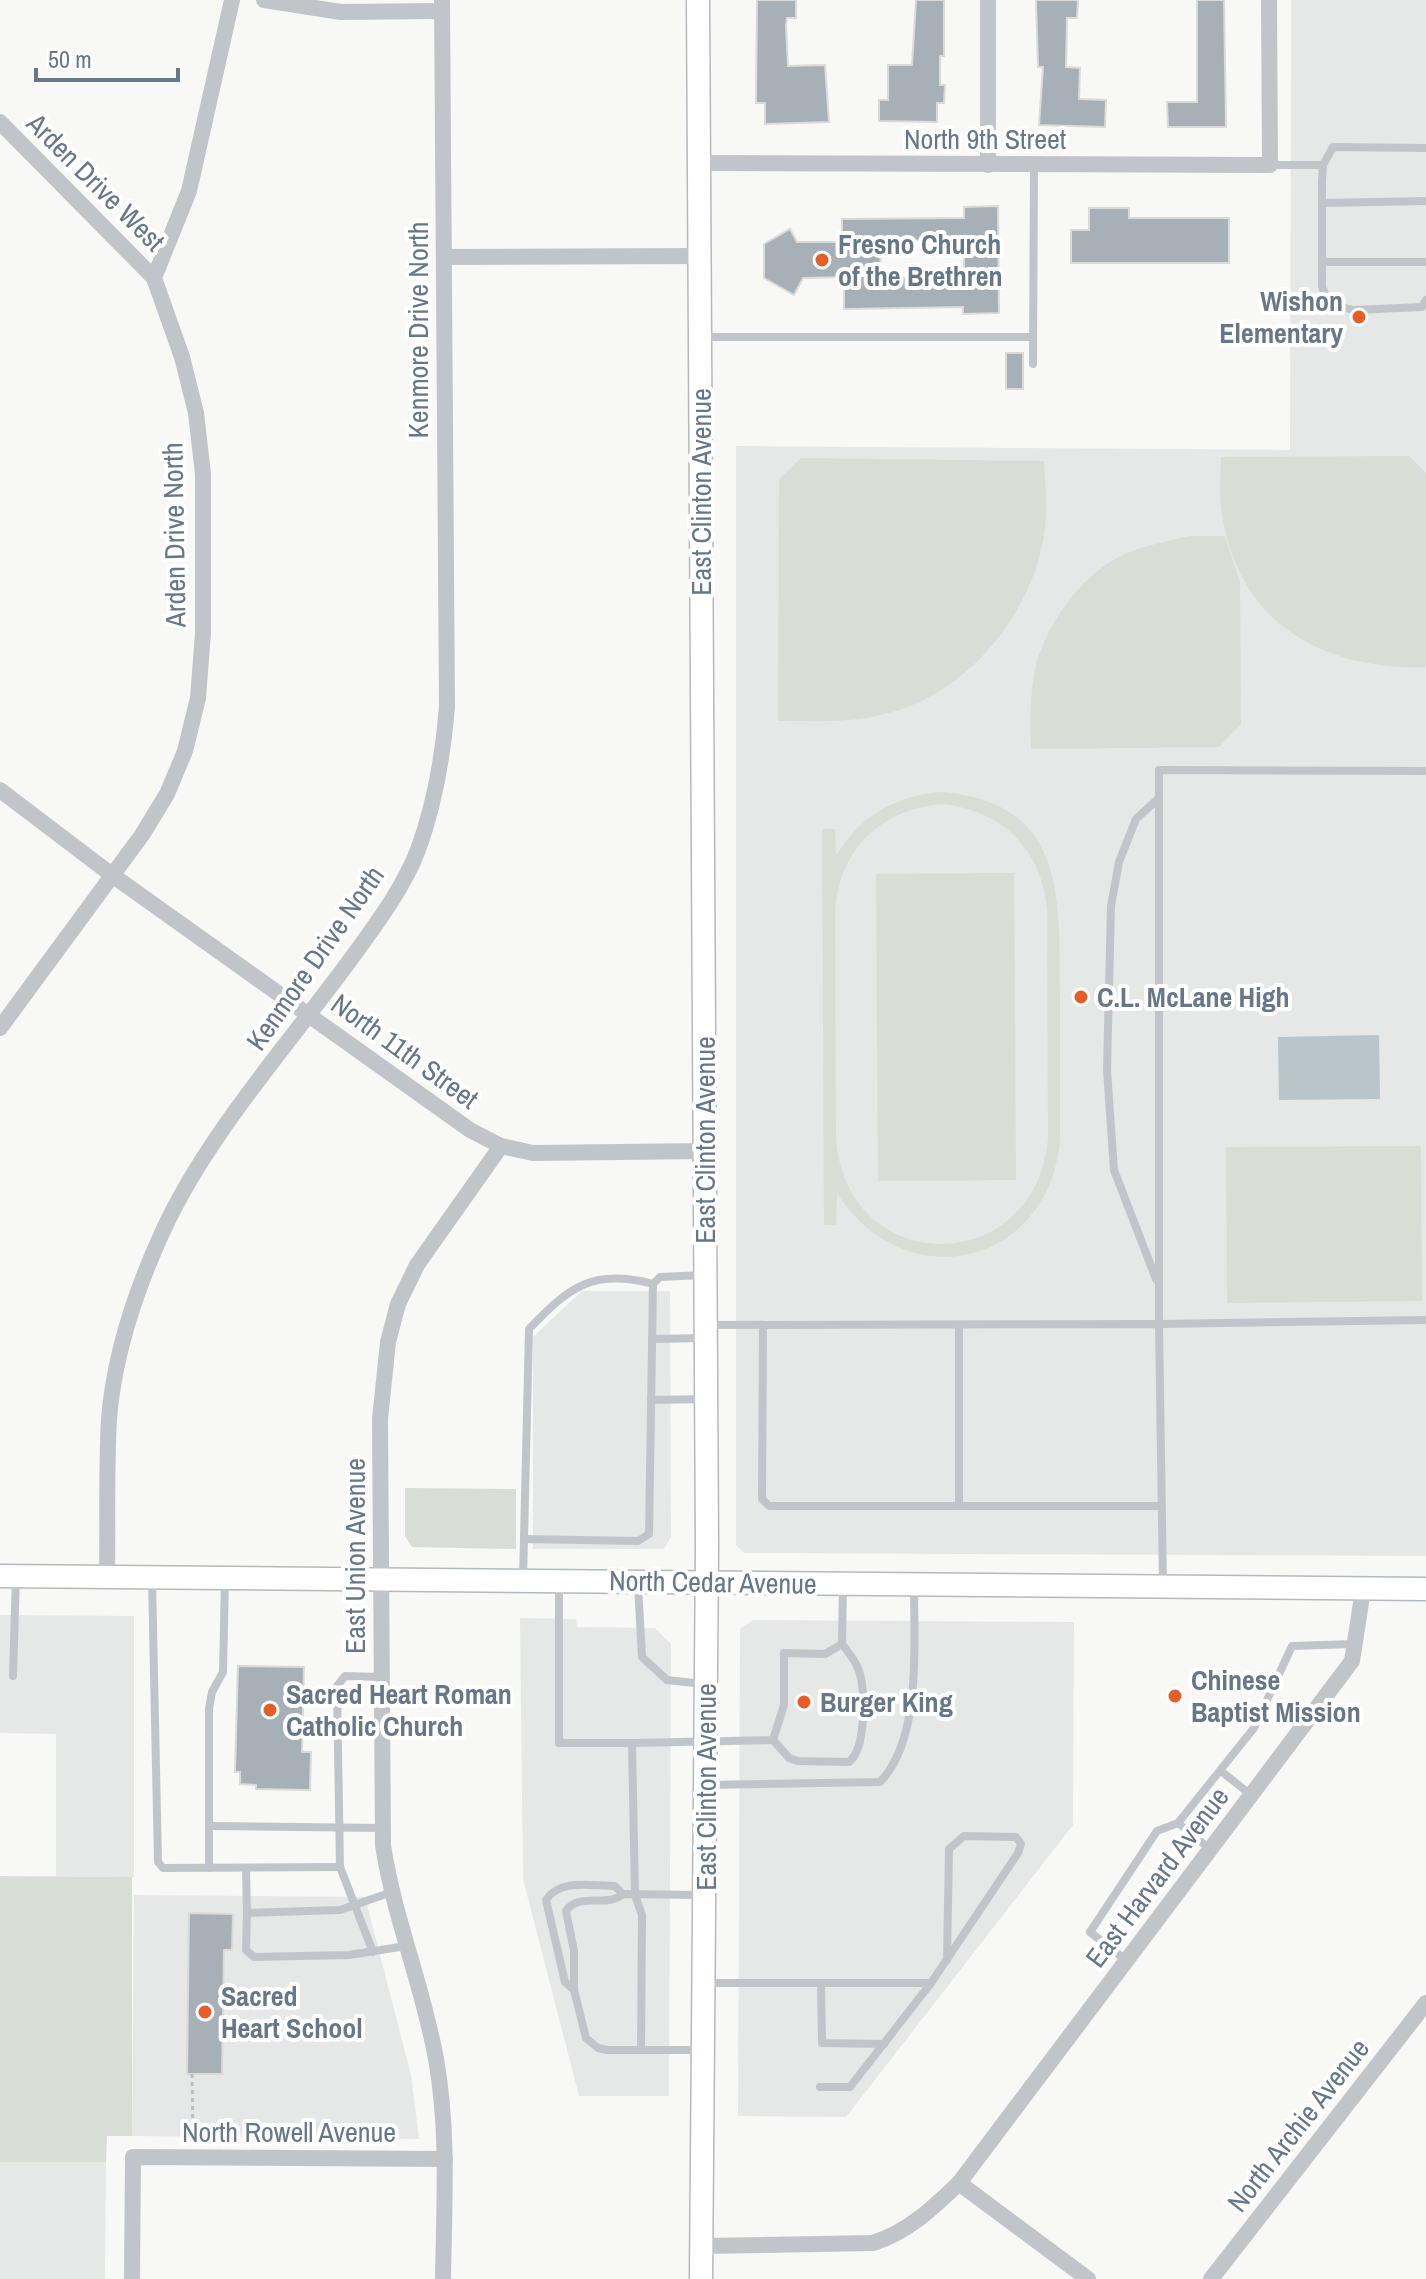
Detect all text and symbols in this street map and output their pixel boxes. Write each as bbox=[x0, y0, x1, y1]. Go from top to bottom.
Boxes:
scale bar bbox=[36, 32, 178, 82]
text: 50 m bbox=[48, 43, 92, 75]
street label: Arden Drive West bbox=[18, 104, 173, 259]
street label: North 9th Street bbox=[904, 120, 1066, 158]
street label: Kenmore Drive North bbox=[399, 222, 437, 438]
place label: Fresno Church of the Brethren bbox=[838, 225, 1003, 295]
marker: Fresno Church of the Brethren bbox=[813, 251, 831, 269]
place label: Wishon Elementary bbox=[1219, 282, 1343, 352]
marker: Wishon Elementary bbox=[1350, 308, 1368, 326]
street label: East Clinton Avenue bbox=[682, 388, 720, 596]
street label: Arden Drive North bbox=[153, 442, 195, 629]
street label: Kenmore Drive North bbox=[237, 858, 393, 1058]
place label: C.L. McLane High bbox=[1097, 978, 1290, 1016]
street label: North 11th Street bbox=[324, 985, 486, 1117]
marker: C.L. McLane High bbox=[1072, 988, 1090, 1006]
street label: East Clinton Avenue bbox=[686, 1036, 724, 1244]
street label: East Union Avenue bbox=[336, 1458, 374, 1654]
street label: North Cedar Avenue bbox=[609, 1561, 817, 1603]
place label: Chinese Baptist Mission bbox=[1191, 1661, 1361, 1731]
place label: Sacred Heart Roman Catholic Church bbox=[286, 1675, 512, 1745]
street label: East Clinton Avenue bbox=[687, 1683, 725, 1891]
place label: Burger King bbox=[820, 1683, 953, 1721]
marker: Chinese Baptist Mission bbox=[1166, 1687, 1184, 1705]
marker: Burger King bbox=[795, 1693, 813, 1711]
marker: Sacred Heart Roman Catholic Church bbox=[261, 1701, 279, 1719]
street label: East Harvard Avenue bbox=[1077, 1779, 1237, 1975]
place label: Sacred Heart School bbox=[221, 1977, 363, 2047]
marker: Sacred Heart School bbox=[196, 2003, 214, 2021]
street label: North Archie Avenue bbox=[1218, 2030, 1378, 2220]
street label: North Rowell Avenue bbox=[182, 2113, 396, 2151]

